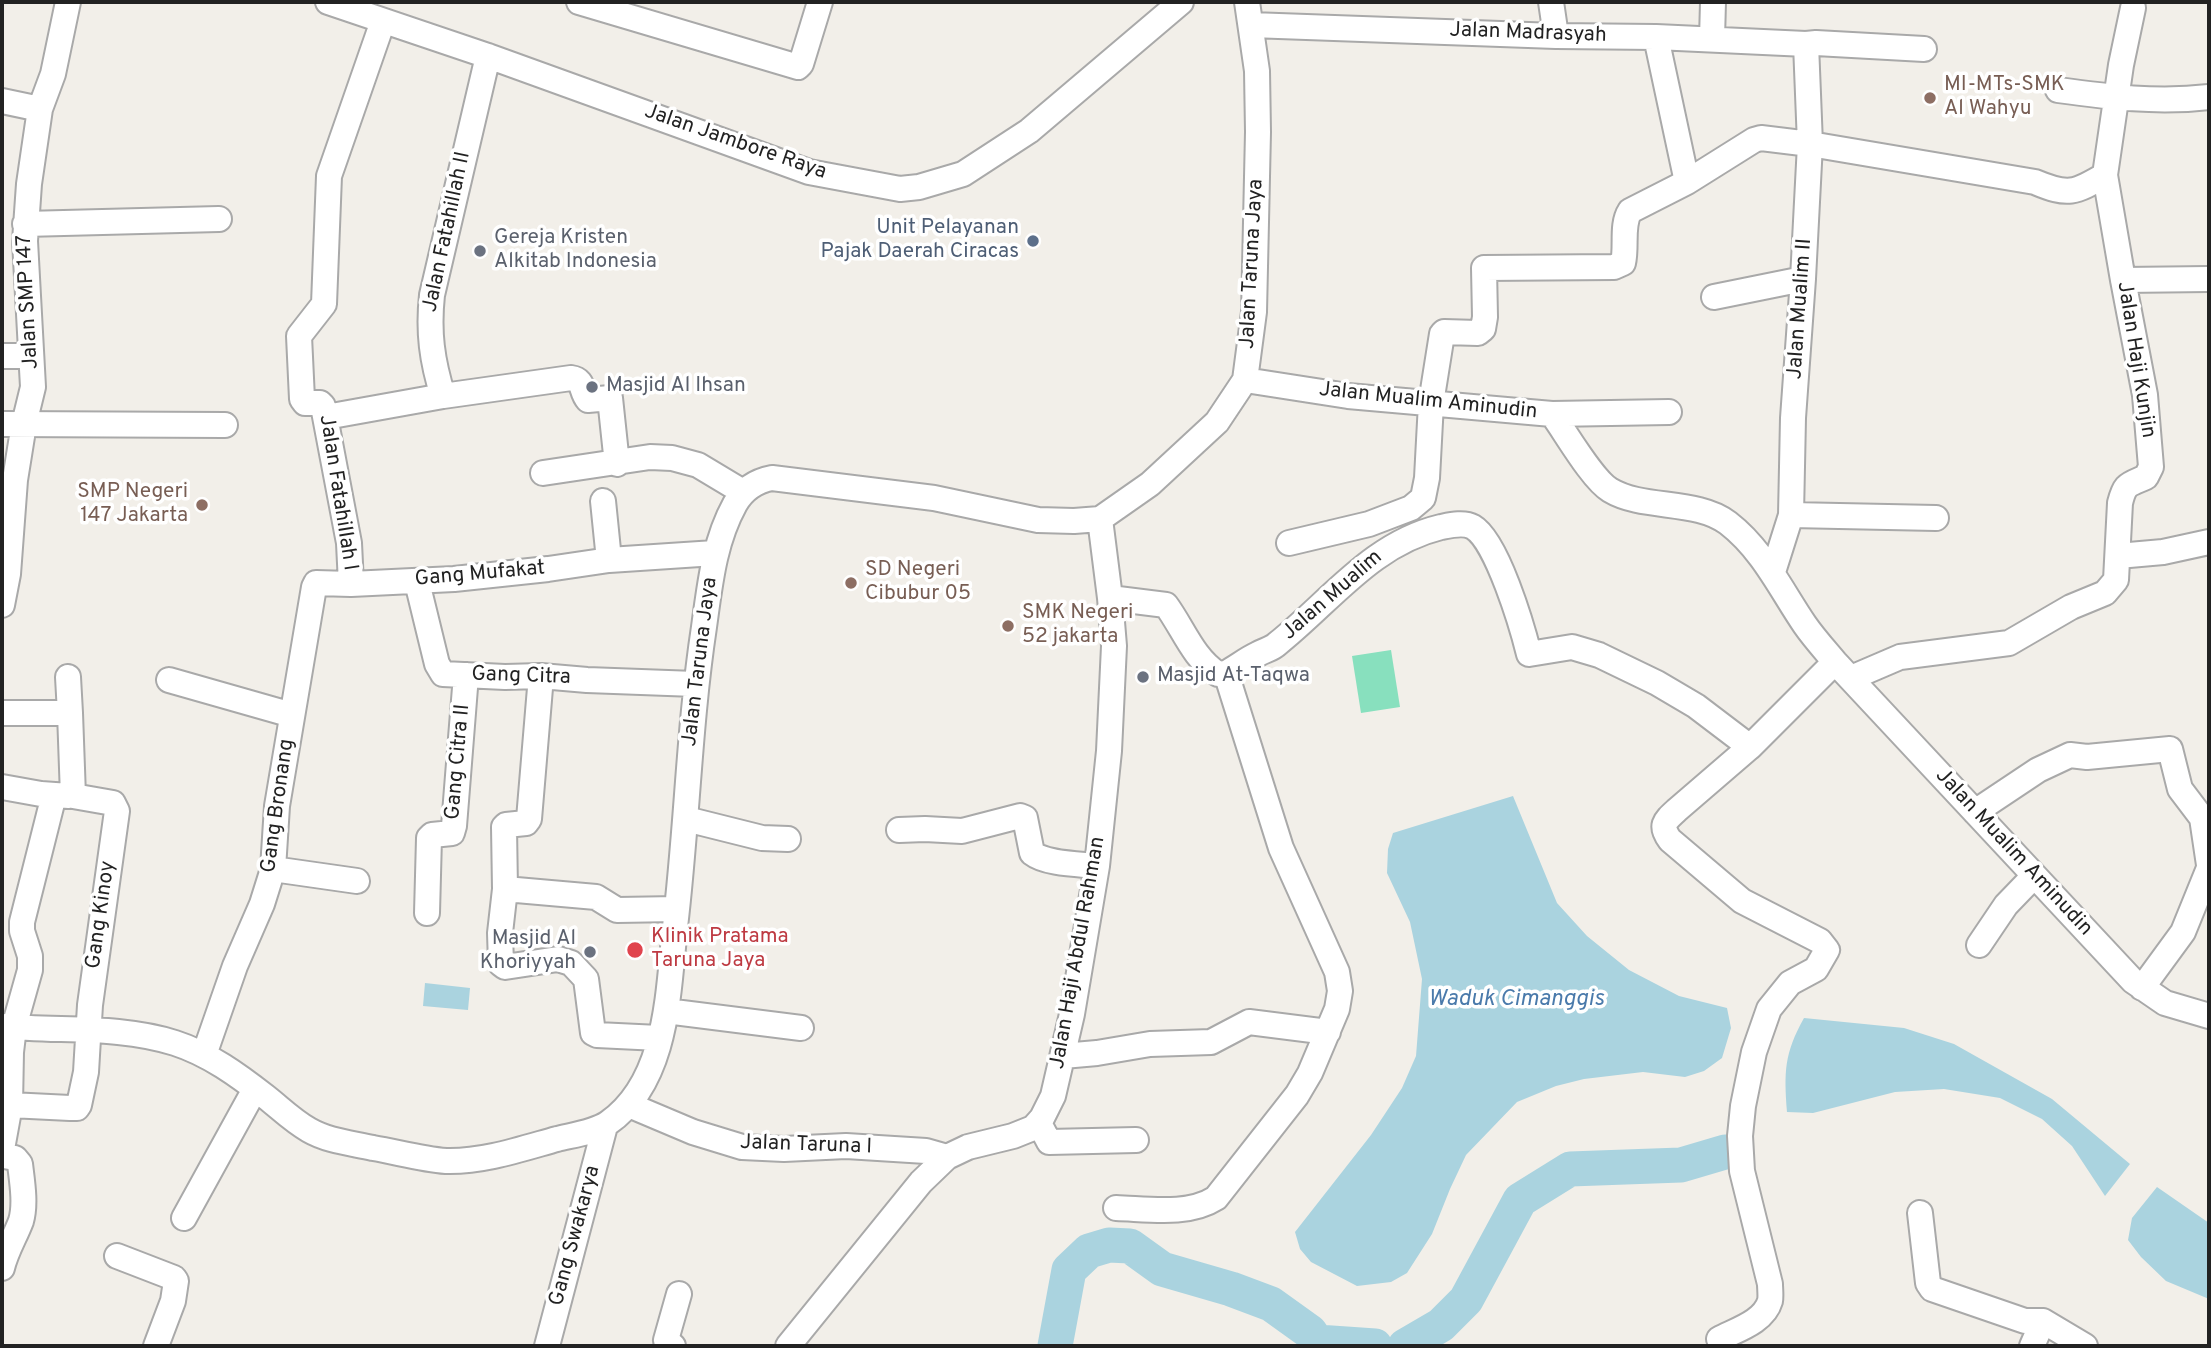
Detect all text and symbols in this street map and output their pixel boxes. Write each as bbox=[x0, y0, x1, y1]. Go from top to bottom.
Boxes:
street label: Jalan Madrasyah bbox=[1449, 19, 1607, 49]
place label: MI-MTs-SMK Al Wahyu bbox=[1944, 73, 2065, 123]
marker: MI-MTs-SMK Al Wahyu bbox=[1922, 90, 1938, 106]
street label: Jalan Jambore Raya bbox=[641, 100, 829, 186]
street label: Jalan Fatahillah II bbox=[419, 149, 477, 315]
street label: Jalan Taruna Jaya bbox=[1236, 178, 1270, 350]
place label: Unit Pelayanan Pajak Daerah Ciracas bbox=[820, 216, 1019, 266]
place label: Gereja Kristen Alkitab Indonesia bbox=[494, 226, 657, 276]
marker: Unit Pelayanan Pajak Daerah Ciracas bbox=[1025, 233, 1041, 249]
street label: Jalan SMP 147 bbox=[13, 234, 45, 370]
street label: Jalan Mualim II bbox=[1784, 238, 1818, 380]
marker: Gereja Kristen Alkitab Indonesia bbox=[472, 243, 488, 259]
street label: Jalan Haji Kunjin bbox=[2110, 280, 2160, 440]
place label: Masjid Al Ihsan bbox=[606, 374, 746, 400]
street label: Jalan Mualim Aminudin bbox=[1318, 378, 1538, 426]
marker: Masjid Al Ihsan bbox=[584, 379, 600, 395]
street label: Jalan Fatahillah I bbox=[312, 413, 362, 573]
place label: SMP Negeri 147 Jakarta bbox=[77, 480, 188, 530]
marker: SMP Negeri 147 Jakarta bbox=[194, 497, 210, 513]
street label: Jalan Mualim bbox=[1278, 546, 1388, 646]
street label: Gang Mufakat bbox=[414, 557, 546, 593]
place label: SD Negeri Cibubur 05 bbox=[865, 558, 971, 608]
marker: SD Negeri Cibubur 05 bbox=[843, 575, 859, 591]
street label: Jalan Taruna Jaya bbox=[678, 576, 724, 748]
place label: SMK Negeri 52 jakarta bbox=[1022, 601, 1133, 651]
marker: SMK Negeri 52 jakarta bbox=[1000, 618, 1016, 634]
street label: Gang Citra bbox=[471, 663, 571, 691]
place label: Masjid At-Taqwa bbox=[1157, 664, 1310, 690]
marker: Masjid At-Taqwa bbox=[1135, 669, 1151, 685]
street label: Gang Citra II bbox=[441, 703, 477, 821]
street label: Gang Bronang bbox=[257, 737, 301, 875]
street label: Jalan Mualim Aminudin bbox=[1929, 764, 2097, 942]
street label: Jalan Haji Abdul Rahman bbox=[1046, 835, 1112, 1071]
street label: Gang Kinoy bbox=[82, 859, 122, 971]
place label: Klinik Pratama Taruna Jaya bbox=[651, 925, 789, 975]
place label: Masjid Al Khoriyyah bbox=[480, 927, 576, 977]
marker: Klinik Pratama Taruna Jaya bbox=[625, 940, 645, 960]
marker: Masjid Al Khoriyyah bbox=[582, 944, 598, 960]
water label: Waduk Cimanggis bbox=[1428, 986, 1604, 1014]
street label: Jalan Taruna I bbox=[740, 1131, 872, 1161]
street label: Gang Swakarya bbox=[545, 1163, 607, 1309]

